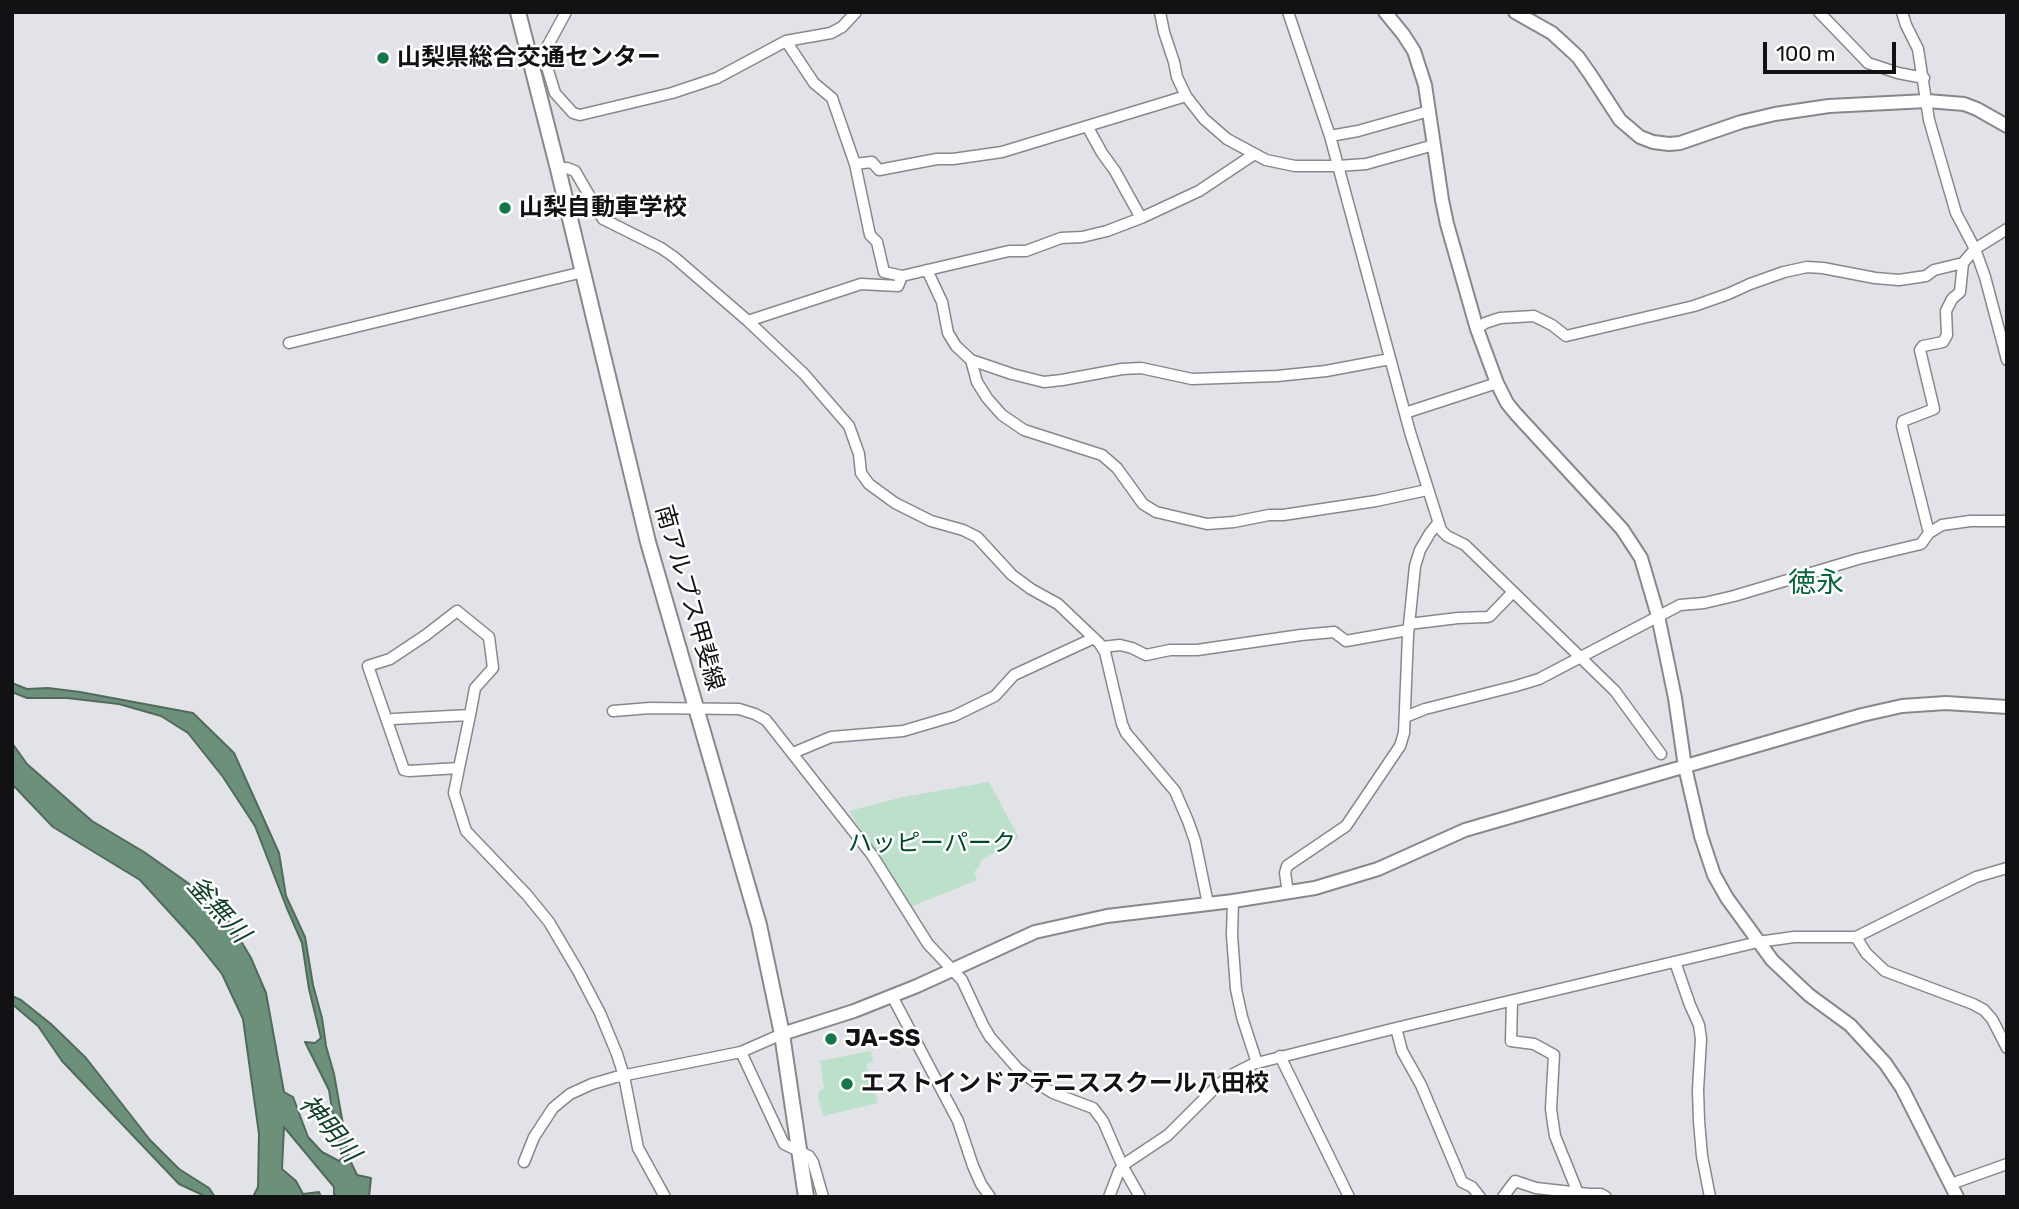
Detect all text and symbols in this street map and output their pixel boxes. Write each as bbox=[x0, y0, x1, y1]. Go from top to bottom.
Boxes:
scale bar bbox=[1767, 28, 1900, 72]
text: 100 m bbox=[1776, 41, 1835, 66]
place label: 山梨県総合交通センター bbox=[397, 44, 661, 72]
marker: 山梨県総合交通センター bbox=[375, 50, 391, 66]
place label: 山梨自動車学校 bbox=[519, 194, 687, 222]
marker: 山梨自動車学校 bbox=[497, 200, 513, 216]
street label: 南アルプス甲斐線 bbox=[649, 502, 729, 694]
district label: 徳永 bbox=[1788, 567, 1844, 601]
park label: ハッピーパーク bbox=[848, 830, 1016, 858]
water label: 釜無川 bbox=[180, 871, 256, 949]
place label: JA-SS bbox=[845, 1025, 921, 1053]
marker: JA-SS bbox=[823, 1031, 839, 1047]
place label: エストインドアテニススクール八田校 bbox=[861, 1070, 1269, 1098]
marker: エストインドアテニススクール八田校 bbox=[839, 1076, 855, 1092]
water label: 神明川 bbox=[292, 1089, 366, 1169]

